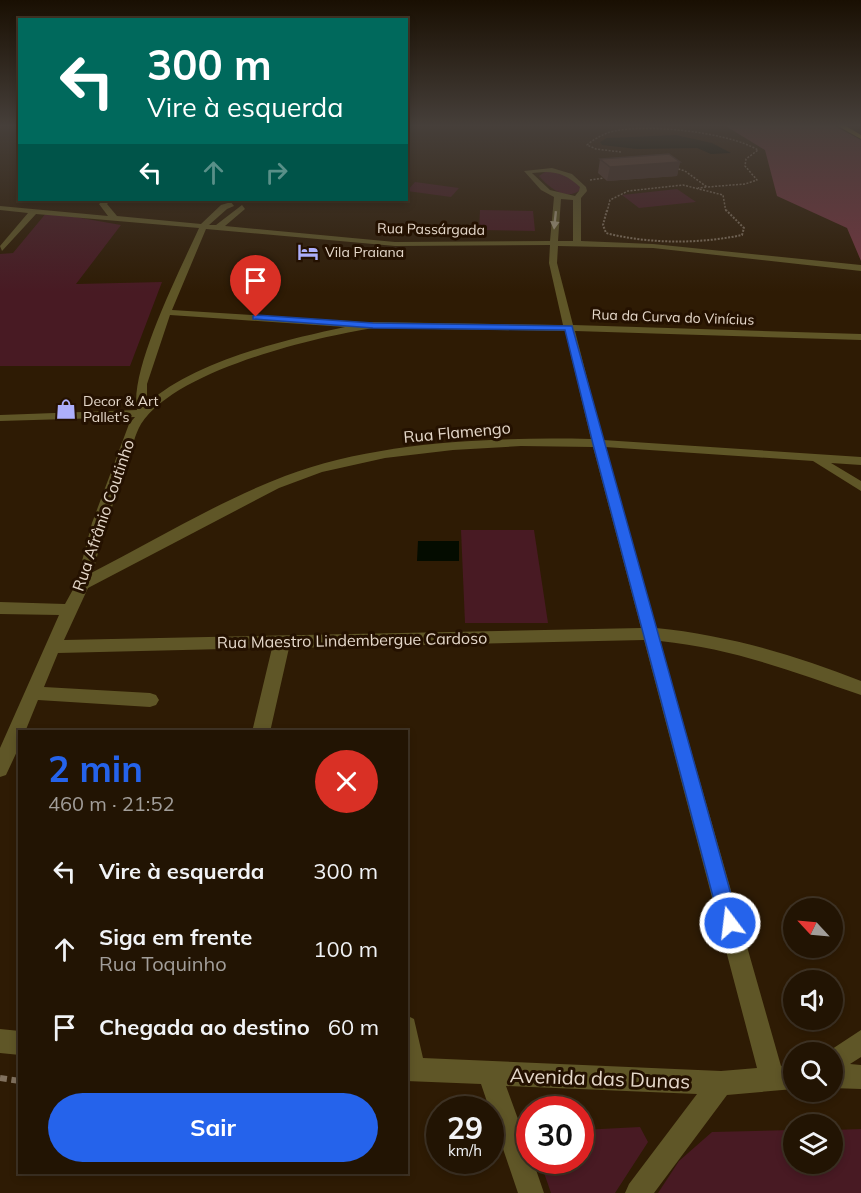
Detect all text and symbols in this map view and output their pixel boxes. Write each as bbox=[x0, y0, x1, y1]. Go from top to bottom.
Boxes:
text: 300 m bbox=[147, 38, 272, 91]
icon: left bbox=[48, 42, 126, 120]
text: Vire à esquerda bbox=[147, 90, 343, 124]
icon: left bbox=[134, 156, 167, 189]
icon: ahead bbox=[197, 156, 230, 189]
icon: right bbox=[260, 156, 293, 189]
one-way arrow bbox=[550, 211, 559, 230]
street label: Rua Passárgada bbox=[377, 219, 485, 239]
hotel icon: Vila Praiana bbox=[296, 240, 320, 264]
place label: Vila Praiana bbox=[325, 243, 404, 261]
pin bbox=[230, 255, 281, 317]
icon: arrive bbox=[239, 264, 272, 297]
street label: Rua da Curva do Vinícius bbox=[591, 305, 755, 329]
place label: Decor & Art Pallet's bbox=[83, 392, 158, 426]
shop icon: Decor & Art Pallet's bbox=[54, 397, 78, 421]
street label: Rua Flamengo bbox=[403, 417, 511, 447]
street label: Rua Afrânio Coutinho bbox=[68, 437, 138, 593]
street label: Rua Maestro Lindembergue Cardoso bbox=[217, 628, 487, 652]
text: 2 min bbox=[48, 746, 143, 791]
button: close bbox=[315, 750, 378, 813]
text: 460 m · 21:52 bbox=[48, 791, 174, 816]
icon: left bbox=[48, 855, 81, 888]
text: Vire à esquerda bbox=[99, 857, 264, 885]
text: 300 m bbox=[313, 857, 378, 885]
position arrow bbox=[698, 891, 762, 955]
north arrow bbox=[783, 898, 843, 958]
map controls bbox=[783, 898, 843, 1174]
text: Siga em frente bbox=[99, 923, 252, 951]
icon: ahead bbox=[48, 933, 81, 966]
text: 100 m bbox=[313, 935, 378, 963]
text: Rua Toquinho bbox=[99, 951, 227, 976]
button: sound bbox=[783, 970, 843, 1030]
icon: arrive bbox=[48, 1011, 81, 1044]
text: Chegada ao destino bbox=[99, 1013, 310, 1041]
text: 60 m bbox=[328, 1013, 379, 1041]
button: search bbox=[783, 1042, 843, 1102]
street label: Avenida das Dunas bbox=[509, 1062, 691, 1094]
button: Sair bbox=[48, 1093, 378, 1162]
speed limit sign: 30 bbox=[516, 1096, 594, 1174]
text: 29 bbox=[447, 1109, 483, 1147]
button: layers bbox=[783, 1114, 843, 1174]
text: km/h bbox=[448, 1141, 482, 1160]

